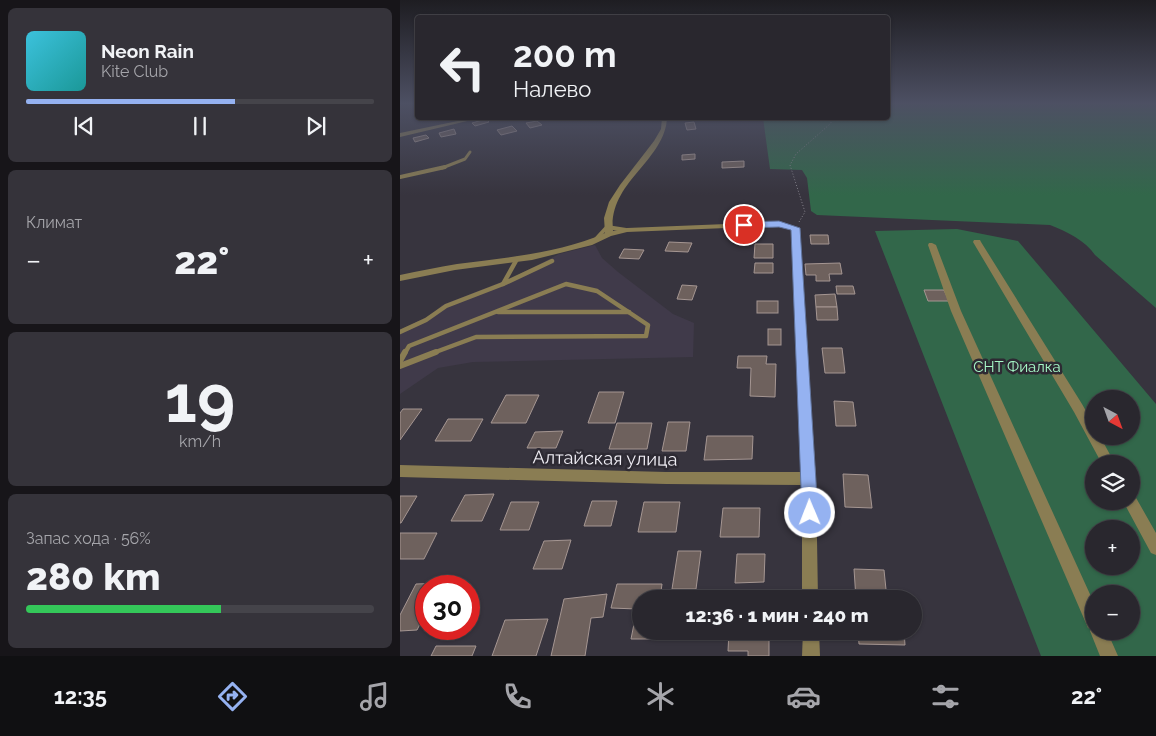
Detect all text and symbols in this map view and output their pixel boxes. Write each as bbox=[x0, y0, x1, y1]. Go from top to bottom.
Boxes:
text: 200 m bbox=[513, 34, 617, 75]
icon: left bbox=[430, 35, 495, 100]
text: Neon Rain bbox=[101, 40, 194, 62]
text: Kite Club bbox=[101, 62, 168, 81]
text: Налево bbox=[513, 76, 591, 102]
icon: previous bbox=[70, 112, 98, 140]
icon: pause bbox=[186, 112, 214, 140]
icon: next bbox=[302, 112, 330, 140]
pin bbox=[723, 204, 765, 246]
icon: arrive bbox=[730, 211, 758, 239]
text: Климат bbox=[26, 213, 82, 232]
text: 22° bbox=[174, 238, 229, 283]
text: − bbox=[26, 244, 41, 277]
text: + bbox=[362, 244, 374, 277]
park label: СНТ Фиалка bbox=[973, 358, 1061, 376]
text: 19 bbox=[165, 361, 235, 437]
north arrow bbox=[1085, 390, 1140, 445]
map controls bbox=[1085, 390, 1140, 640]
text: km/h bbox=[179, 432, 221, 451]
street label: Алтайская улица bbox=[532, 446, 678, 470]
button: layers bbox=[1085, 455, 1140, 510]
position arrow bbox=[783, 486, 835, 538]
button: + bbox=[1085, 520, 1140, 575]
text: Запас хода · 56% bbox=[26, 529, 151, 548]
text: 280 km bbox=[26, 554, 160, 599]
speed limit sign: 30 bbox=[415, 575, 480, 640]
button: − bbox=[1085, 585, 1140, 640]
text: 12:36 · 1 мин · 240 m bbox=[686, 604, 868, 626]
icon: directions bbox=[215, 679, 250, 714]
icon: music bbox=[357, 679, 392, 714]
icon: phone bbox=[500, 679, 535, 714]
icon: climate bbox=[643, 679, 678, 714]
icon: car bbox=[786, 679, 821, 714]
icon: filters bbox=[928, 679, 963, 714]
text: 12:35 bbox=[54, 683, 107, 709]
text: 22° bbox=[1071, 683, 1102, 709]

